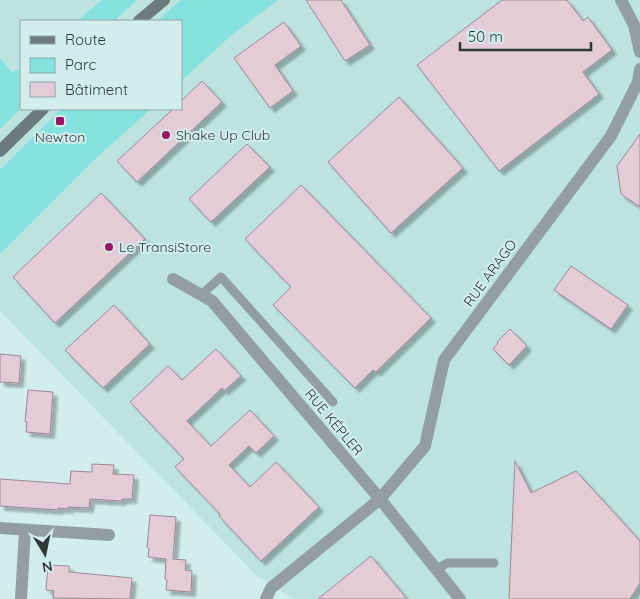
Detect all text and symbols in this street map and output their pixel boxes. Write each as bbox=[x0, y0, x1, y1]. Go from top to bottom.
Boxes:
legend bbox=[20, 20, 182, 110]
scale bar bbox=[460, 20, 591, 52]
text: 50 m bbox=[468, 27, 503, 46]
text: Route bbox=[65, 30, 106, 49]
text: Parc bbox=[65, 55, 96, 74]
text: Bâtiment bbox=[65, 80, 128, 99]
marker: Newton bbox=[54, 115, 66, 127]
place label: Shake Up Club bbox=[176, 126, 270, 144]
place label: Newton bbox=[35, 128, 85, 146]
marker: Shake Up Club bbox=[160, 129, 172, 141]
street label: RUE ARAGO bbox=[460, 236, 521, 310]
place label: Le TransiStore bbox=[119, 238, 211, 256]
marker: Le TransiStore bbox=[103, 241, 115, 253]
street label: RUE KÉPLER bbox=[301, 385, 367, 459]
north arrow bbox=[20, 529, 70, 579]
text: N bbox=[41, 557, 54, 577]

